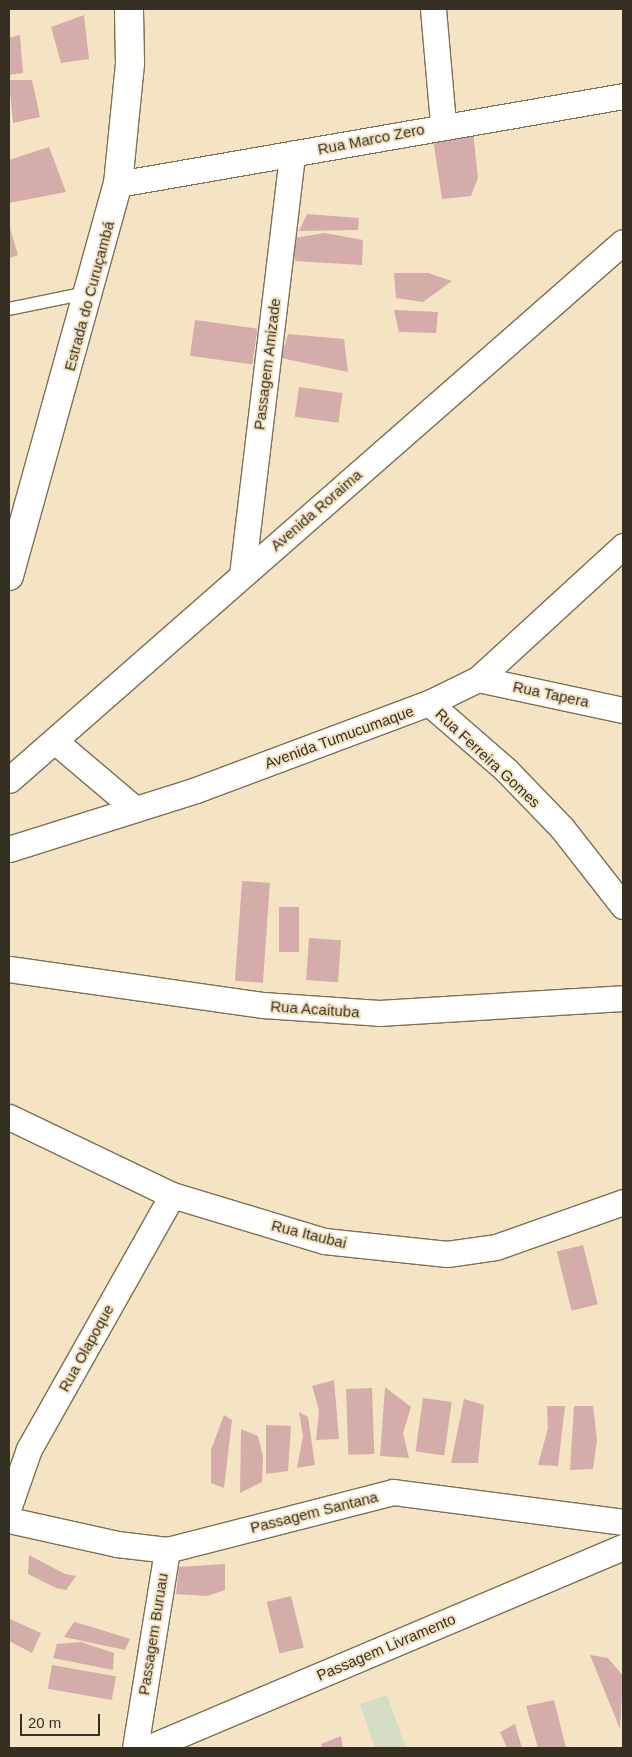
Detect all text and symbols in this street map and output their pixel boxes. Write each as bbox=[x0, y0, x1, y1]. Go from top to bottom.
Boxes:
street label: Rua Marco Zero bbox=[316, 120, 426, 158]
street label: Estrada do Curuçambá bbox=[60, 219, 118, 373]
street label: Passagem Amizade bbox=[250, 297, 284, 431]
street label: Avenida Roraima bbox=[267, 466, 365, 554]
street label: Rua Tapera bbox=[511, 677, 591, 711]
street label: Avenida Tumucumaque bbox=[262, 702, 416, 772]
street label: Rua Ferreira Gomes bbox=[432, 705, 544, 811]
street label: Rua Acaituba bbox=[269, 997, 361, 1021]
street label: Rua Itaubai bbox=[270, 1216, 348, 1252]
street label: Rua Olapoque bbox=[55, 1301, 117, 1395]
street label: Passagem Santana bbox=[248, 1487, 380, 1537]
street label: Passagem Buruau bbox=[134, 1572, 172, 1696]
street label: Passagem Livramento bbox=[314, 1610, 458, 1684]
scale bar bbox=[22, 1704, 102, 1736]
text: 20 m bbox=[28, 1714, 61, 1731]

